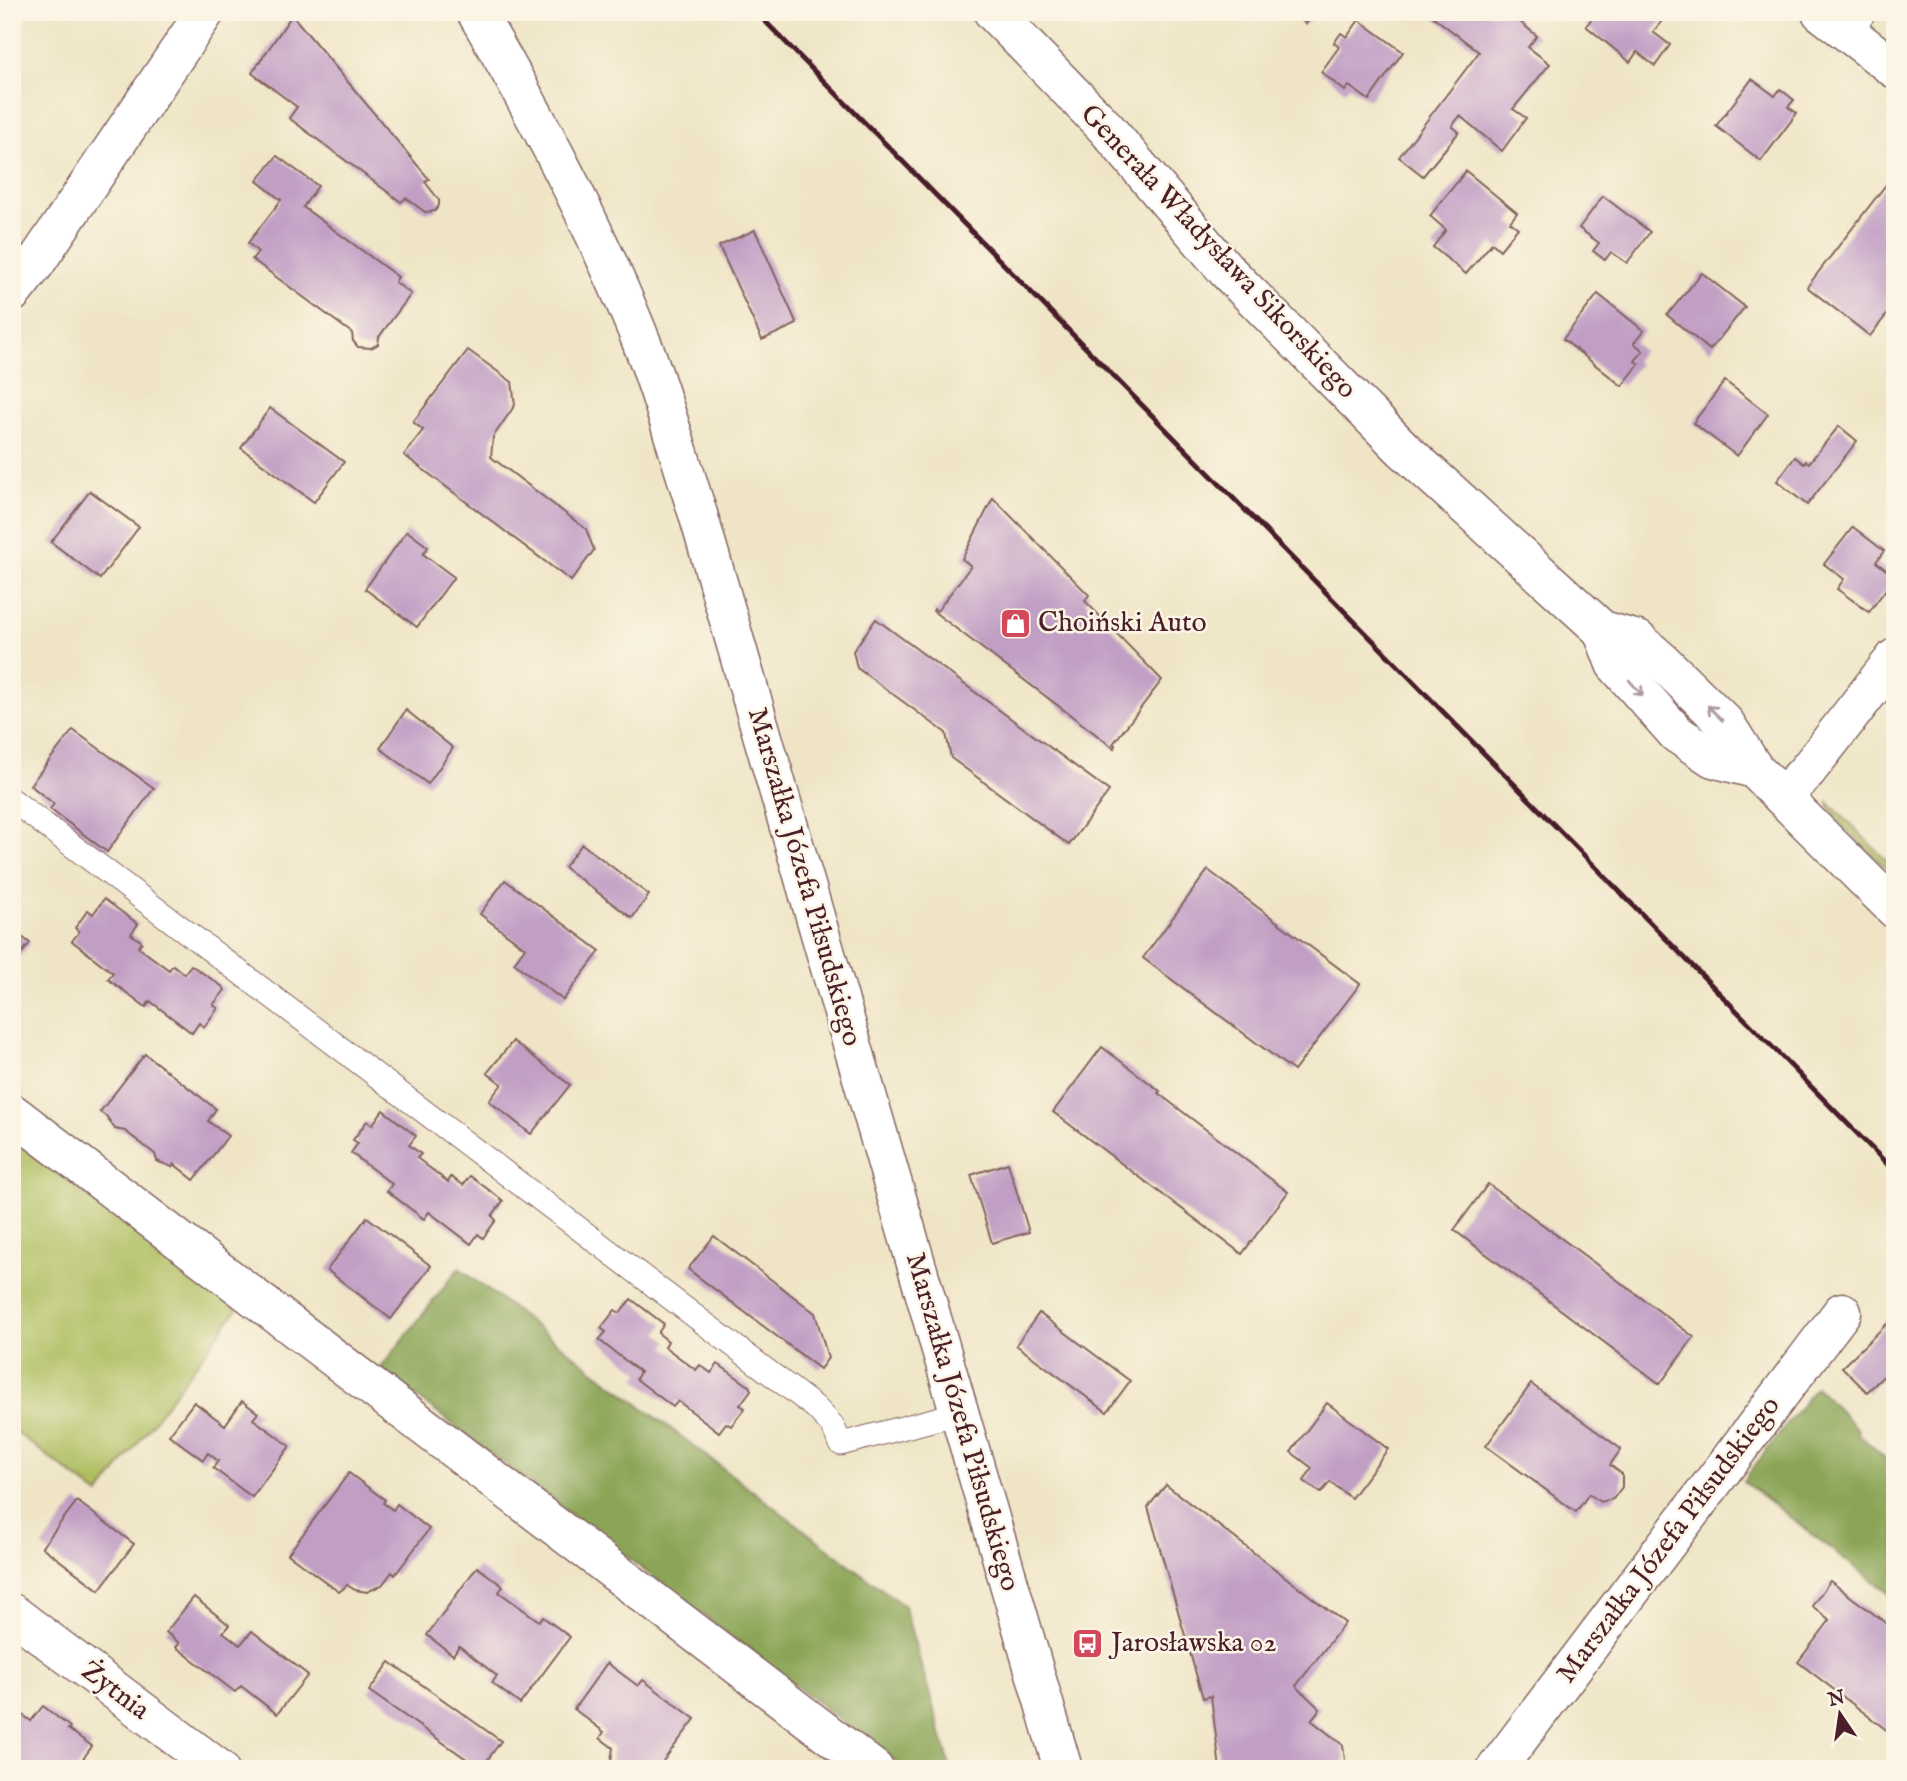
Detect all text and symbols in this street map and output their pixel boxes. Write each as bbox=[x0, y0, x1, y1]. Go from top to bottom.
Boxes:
street label: Generała Władysława Sikorskiego bbox=[1072, 97, 1364, 407]
shop icon: Choiński Auto bbox=[998, 606, 1032, 640]
place label: Choiński Auto bbox=[1038, 606, 1207, 641]
one-way arrow bbox=[1628, 679, 1644, 697]
street label: Marszałka Józefa Piłsudskiego bbox=[739, 704, 869, 1050]
one-way arrow bbox=[1707, 705, 1724, 722]
street label: Marszałka Józefa Piłsudskiego bbox=[897, 1249, 1027, 1595]
street label: Marszałka Józefa Piłsudskiego bbox=[1550, 1390, 1788, 1690]
bus stop icon: Jarosławska 02 bbox=[1071, 1626, 1105, 1660]
place label: Jarosławska 02 bbox=[1108, 1626, 1277, 1661]
street label: Żytnia bbox=[74, 1654, 157, 1729]
north arrow bbox=[1806, 1680, 1876, 1750]
text: N bbox=[1825, 1686, 1848, 1713]

